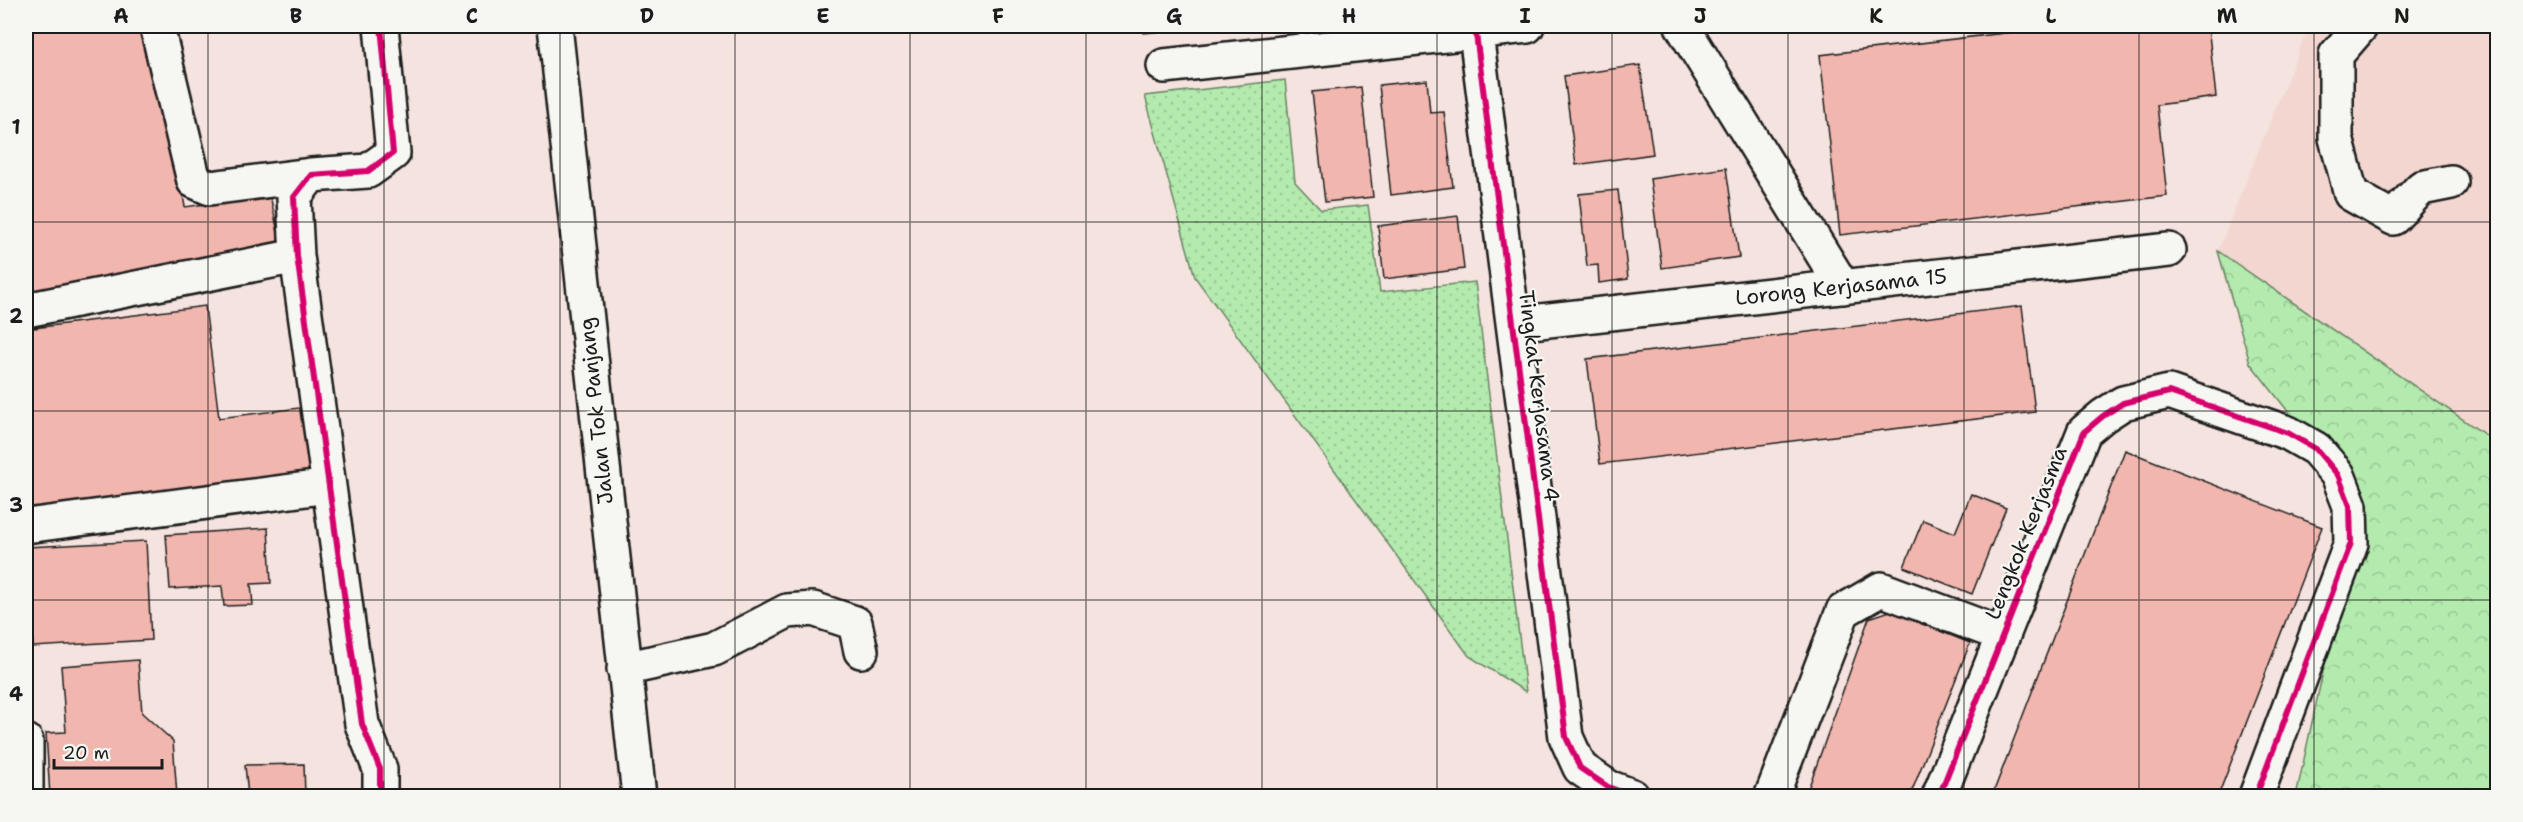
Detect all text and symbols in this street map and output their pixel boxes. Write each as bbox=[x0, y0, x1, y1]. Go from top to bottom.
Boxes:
text: A bbox=[113, 3, 129, 29]
text: B bbox=[290, 3, 302, 29]
text: C bbox=[466, 3, 478, 29]
text: D bbox=[640, 3, 654, 29]
text: E bbox=[816, 3, 830, 29]
text: F bbox=[992, 3, 1004, 29]
text: G bbox=[1166, 3, 1182, 29]
text: H bbox=[1342, 3, 1356, 29]
text: I bbox=[1519, 3, 1531, 29]
text: J bbox=[1694, 3, 1707, 29]
text: K bbox=[1869, 3, 1883, 29]
text: L bbox=[2046, 3, 2057, 29]
text: M bbox=[2217, 3, 2238, 29]
text: N bbox=[2394, 3, 2410, 29]
text: 1 bbox=[11, 114, 21, 140]
street label: Lorong Kerjasama 15 bbox=[1734, 262, 1948, 312]
street label: Tingkat Kerjasama 4 bbox=[1512, 289, 1566, 503]
text: 2 bbox=[9, 303, 23, 329]
street label: Jalan Tok Panjang bbox=[572, 316, 620, 506]
street label: Lengkok Kerjasma bbox=[1978, 442, 2074, 624]
text: 3 bbox=[9, 492, 23, 518]
text: 4 bbox=[9, 681, 23, 707]
scale bar bbox=[54, 732, 162, 770]
text: 20 m bbox=[63, 741, 109, 765]

